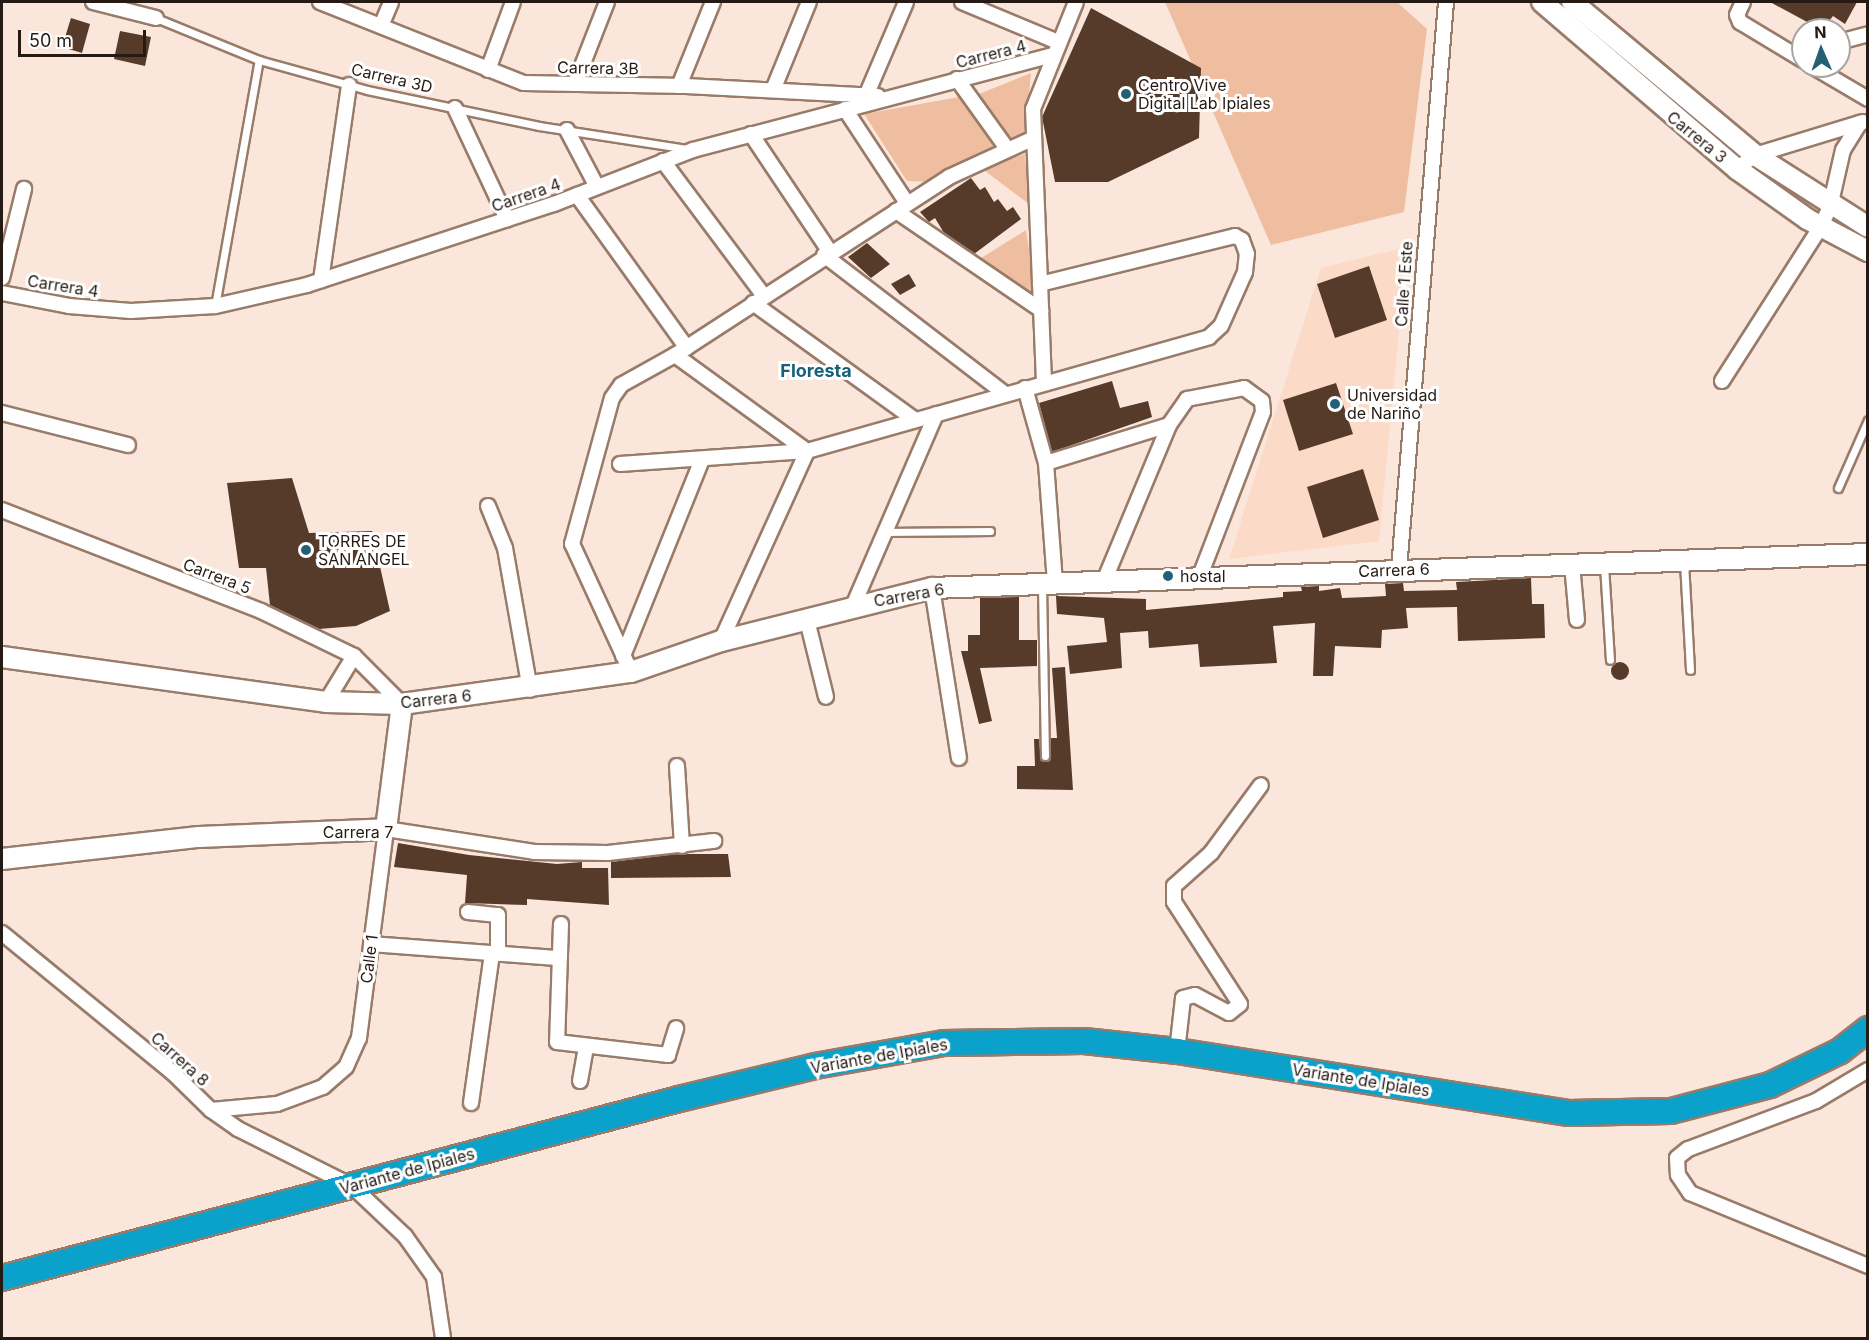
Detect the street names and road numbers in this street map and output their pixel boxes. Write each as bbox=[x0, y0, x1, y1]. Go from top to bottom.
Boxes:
street label: Carrera 4 bbox=[954, 36, 1028, 72]
street label: Carrera 3B bbox=[557, 58, 639, 78]
street label: Carrera 3D bbox=[349, 59, 435, 97]
street label: Carrera 3 bbox=[1663, 107, 1731, 167]
street label: Carrera 4 bbox=[489, 174, 563, 216]
street label: Calle 1 Este bbox=[1391, 241, 1417, 327]
street label: Carrera 4 bbox=[26, 271, 100, 301]
street label: Carrera 5 bbox=[180, 554, 254, 598]
street label: Carrera 6 bbox=[1358, 559, 1430, 581]
street label: Carrera 6 bbox=[872, 579, 946, 611]
street label: Carrera 6 bbox=[399, 686, 473, 712]
street label: Carrera 7 bbox=[323, 822, 393, 842]
street label: Calle 1 bbox=[357, 934, 381, 984]
street label: Carrera 8 bbox=[147, 1028, 213, 1090]
street label: Variante de Ipiales bbox=[809, 1034, 949, 1078]
street label: Variante de Ipiales bbox=[1291, 1060, 1431, 1100]
street label: Variante de Ipiales bbox=[337, 1144, 477, 1198]

